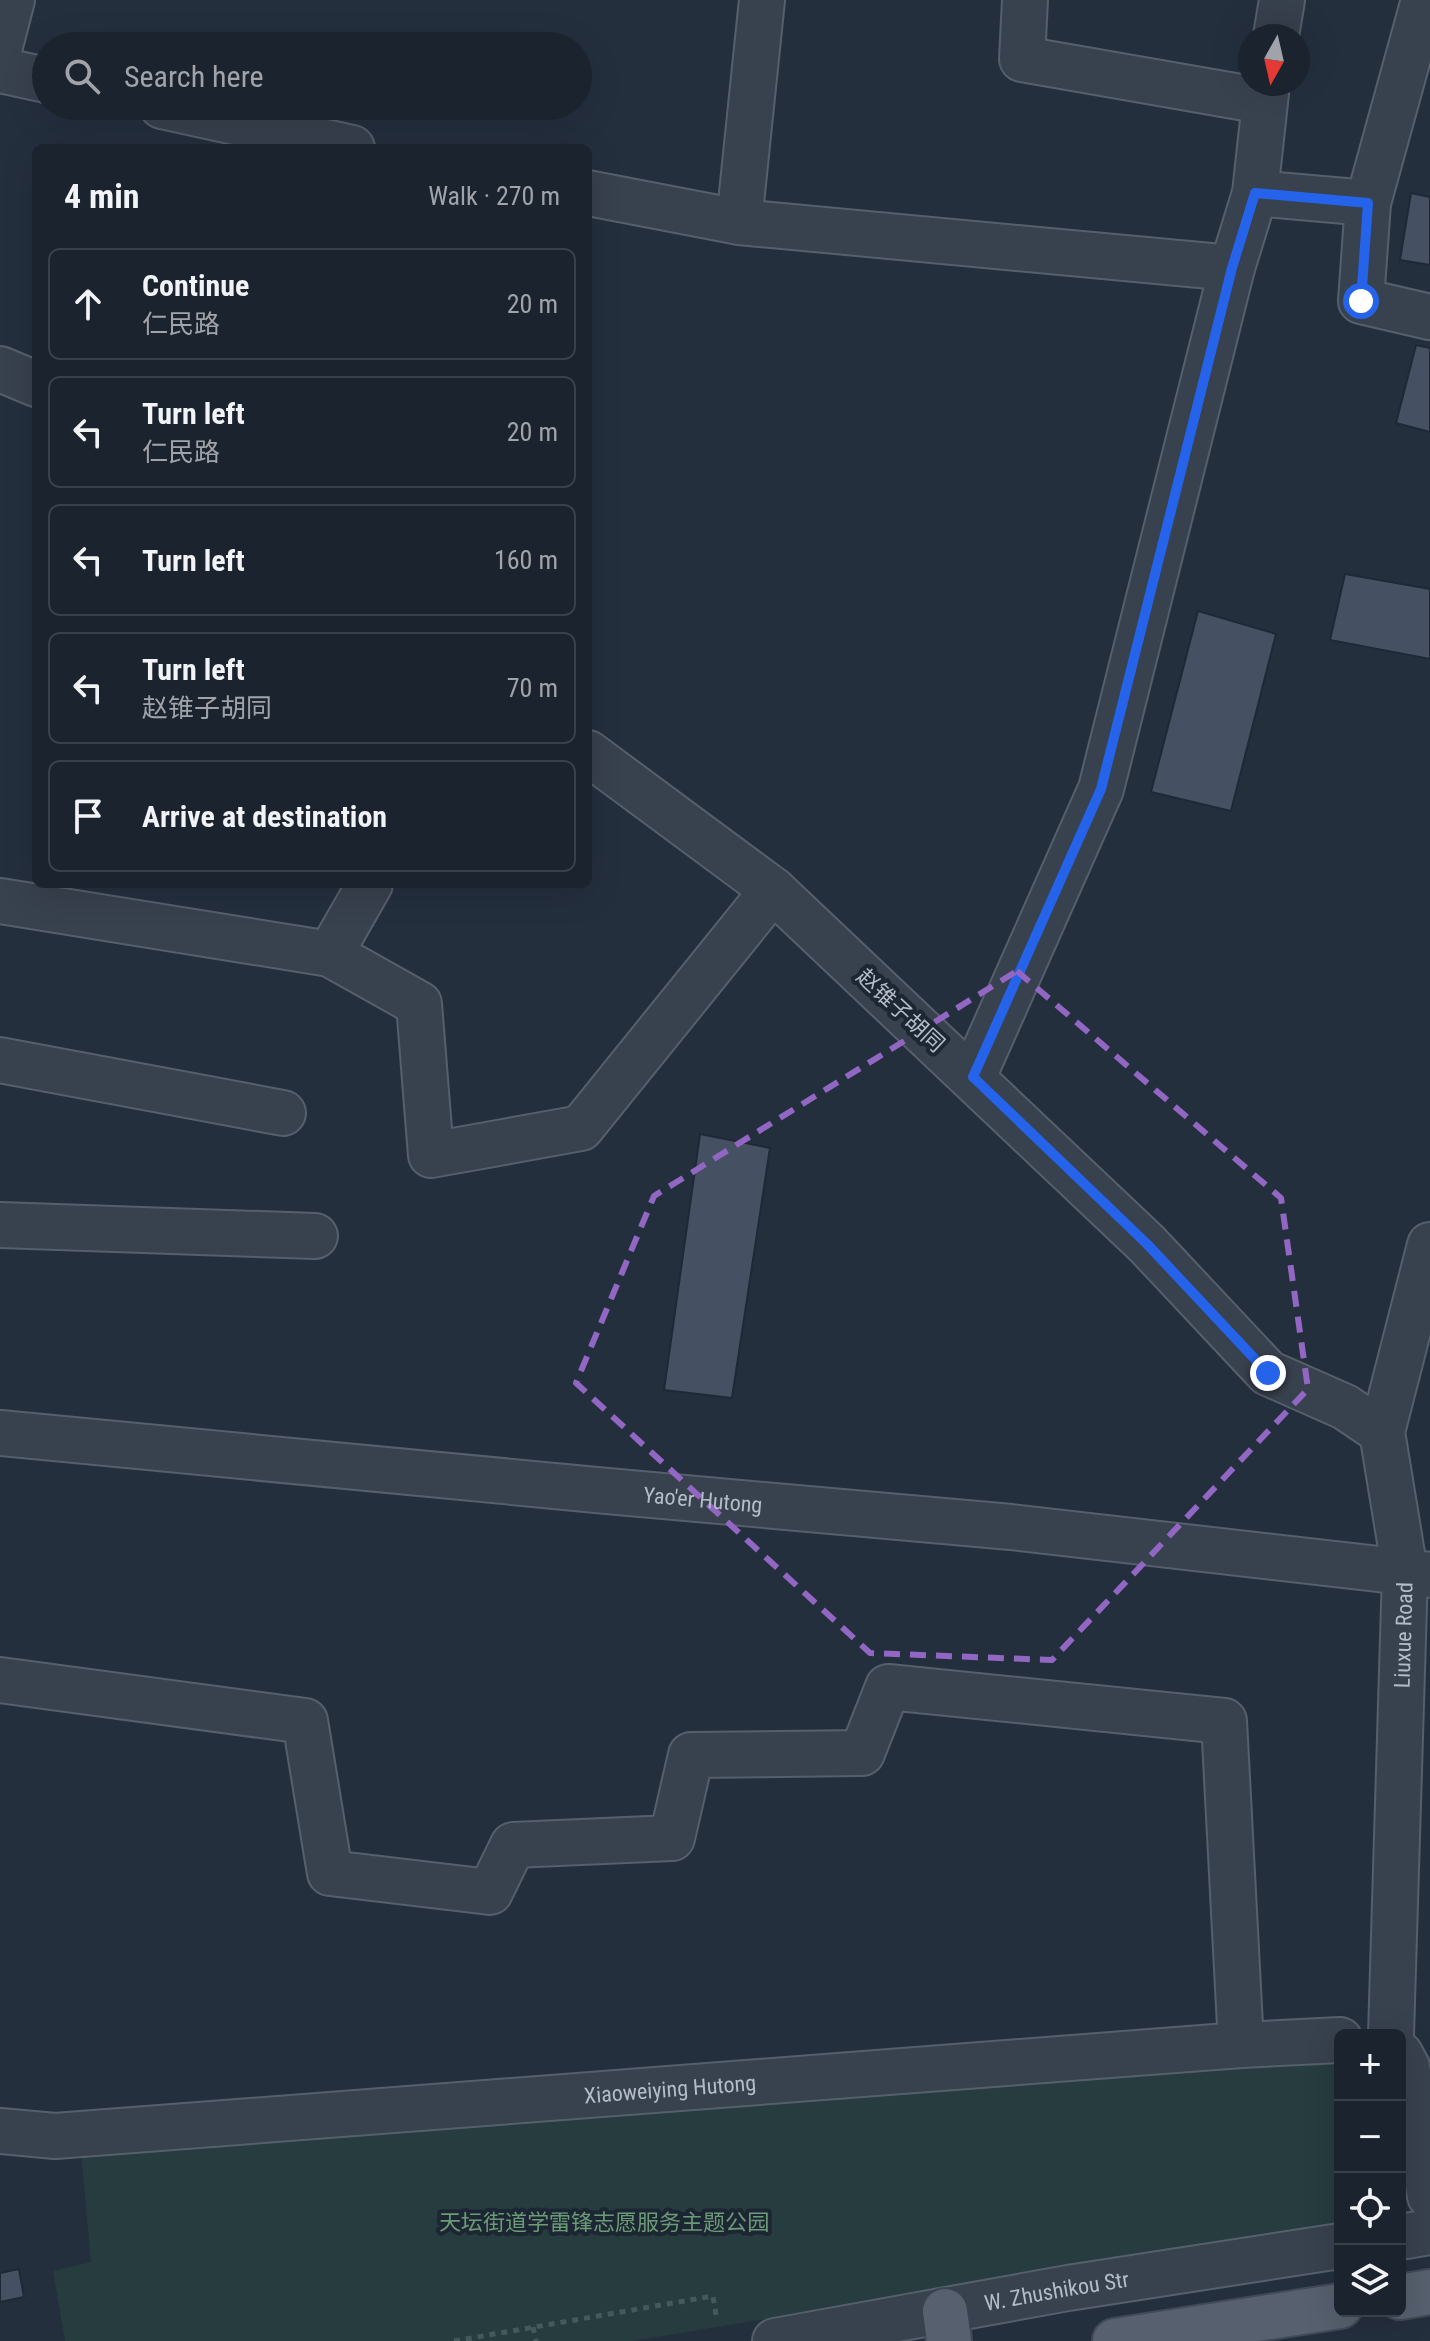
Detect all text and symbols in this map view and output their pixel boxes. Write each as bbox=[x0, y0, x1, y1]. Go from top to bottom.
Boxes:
north arrow bbox=[1238, 24, 1310, 96]
search box bbox=[32, 32, 592, 120]
icon: search bbox=[60, 54, 104, 98]
text: Search here bbox=[124, 59, 264, 94]
text: 4 min bbox=[64, 176, 140, 216]
text: Walk · 270 m bbox=[428, 181, 560, 211]
text: Continue bbox=[142, 268, 249, 303]
icon: ahead bbox=[66, 282, 110, 326]
route start bbox=[1343, 283, 1379, 319]
text: 20 m bbox=[507, 289, 558, 319]
text: 仁民路 bbox=[142, 309, 220, 339]
text: Turn left bbox=[142, 396, 245, 431]
icon: left bbox=[66, 410, 110, 454]
text: 20 m bbox=[507, 417, 558, 447]
text: 仁民路 bbox=[142, 437, 220, 467]
icon: left bbox=[66, 538, 110, 582]
text: Turn left bbox=[142, 543, 245, 578]
text: 160 m bbox=[494, 545, 558, 575]
text: Turn left bbox=[142, 652, 245, 687]
icon: left bbox=[66, 666, 110, 710]
text: 70 m bbox=[507, 673, 558, 703]
text: 赵锥子胡同 bbox=[142, 693, 272, 723]
icon: arrive bbox=[66, 794, 110, 838]
text: Arrive at destination bbox=[142, 799, 387, 834]
street label: 赵锥子胡同 bbox=[852, 964, 949, 1057]
route end bbox=[1250, 1355, 1286, 1391]
street label: Yao'er Hutong bbox=[642, 1482, 763, 1518]
street label: Liuxue Road bbox=[1389, 1582, 1418, 1689]
map controls bbox=[1334, 2029, 1406, 2317]
button: + bbox=[1334, 2029, 1406, 2101]
street label: Xiaoweiying Hutong bbox=[583, 2070, 757, 2108]
button: − bbox=[1334, 2101, 1406, 2173]
button: locate bbox=[1334, 2173, 1406, 2245]
park label: 天坛街道学雷锋志愿服务主题公园 bbox=[439, 2210, 769, 2235]
button: layers bbox=[1334, 2245, 1406, 2317]
street label: W. Zhushikou Str bbox=[982, 2267, 1131, 2316]

